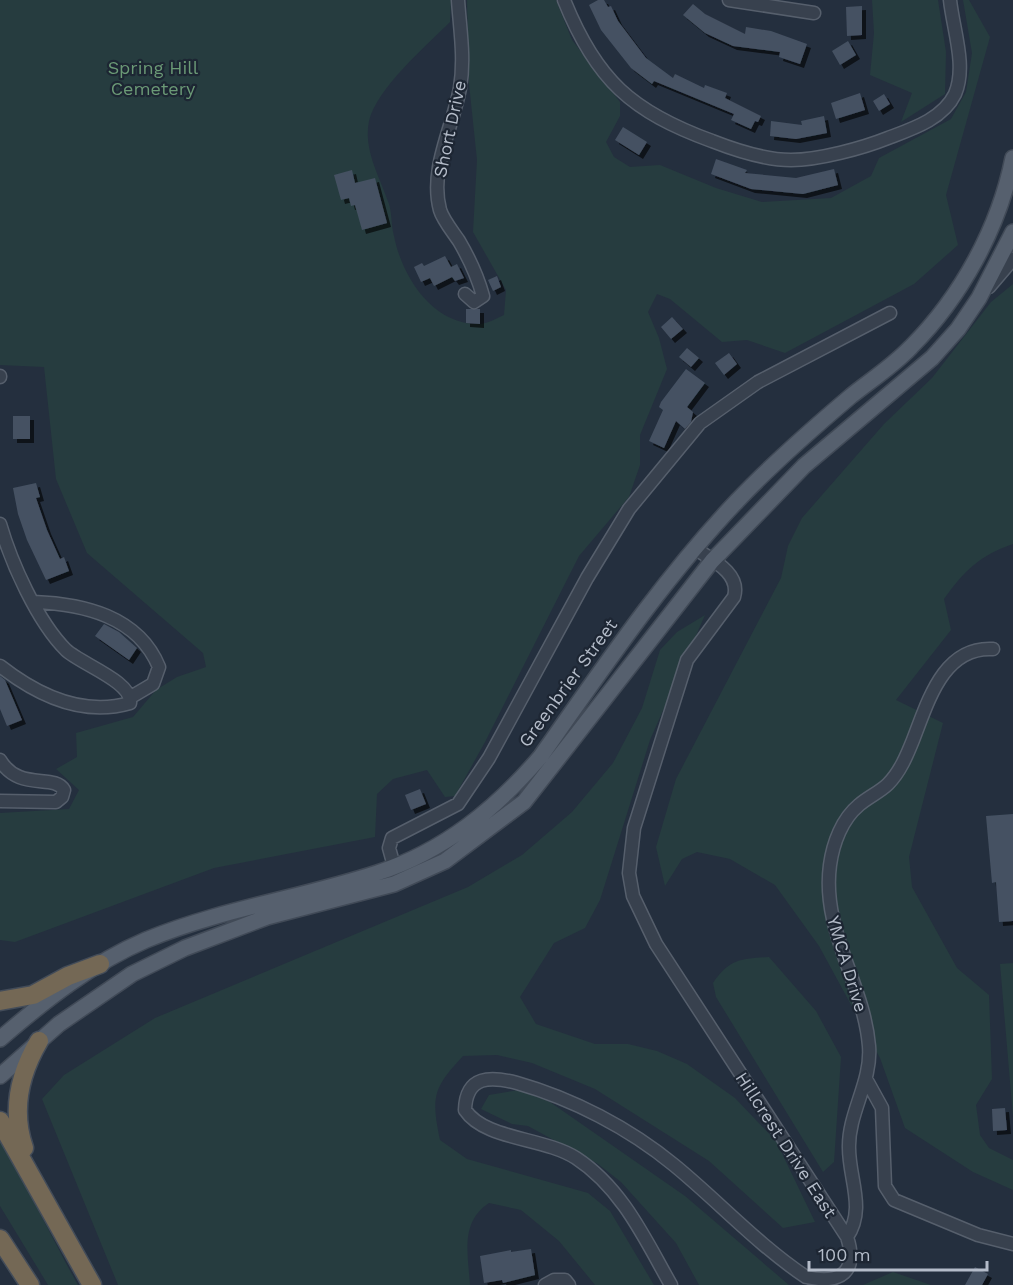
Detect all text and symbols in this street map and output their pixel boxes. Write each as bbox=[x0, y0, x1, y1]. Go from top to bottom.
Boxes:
park label: Spring Hill Cemetery bbox=[108, 57, 199, 99]
street label: Short Drive bbox=[429, 78, 470, 179]
street label: Greenbrier Street bbox=[514, 614, 621, 751]
street label: YMCA Drive bbox=[823, 913, 872, 1015]
street label: Hillcrest Drive East bbox=[732, 1068, 842, 1222]
scale bar bbox=[809, 1234, 988, 1272]
text: 100 m bbox=[818, 1244, 871, 1265]

